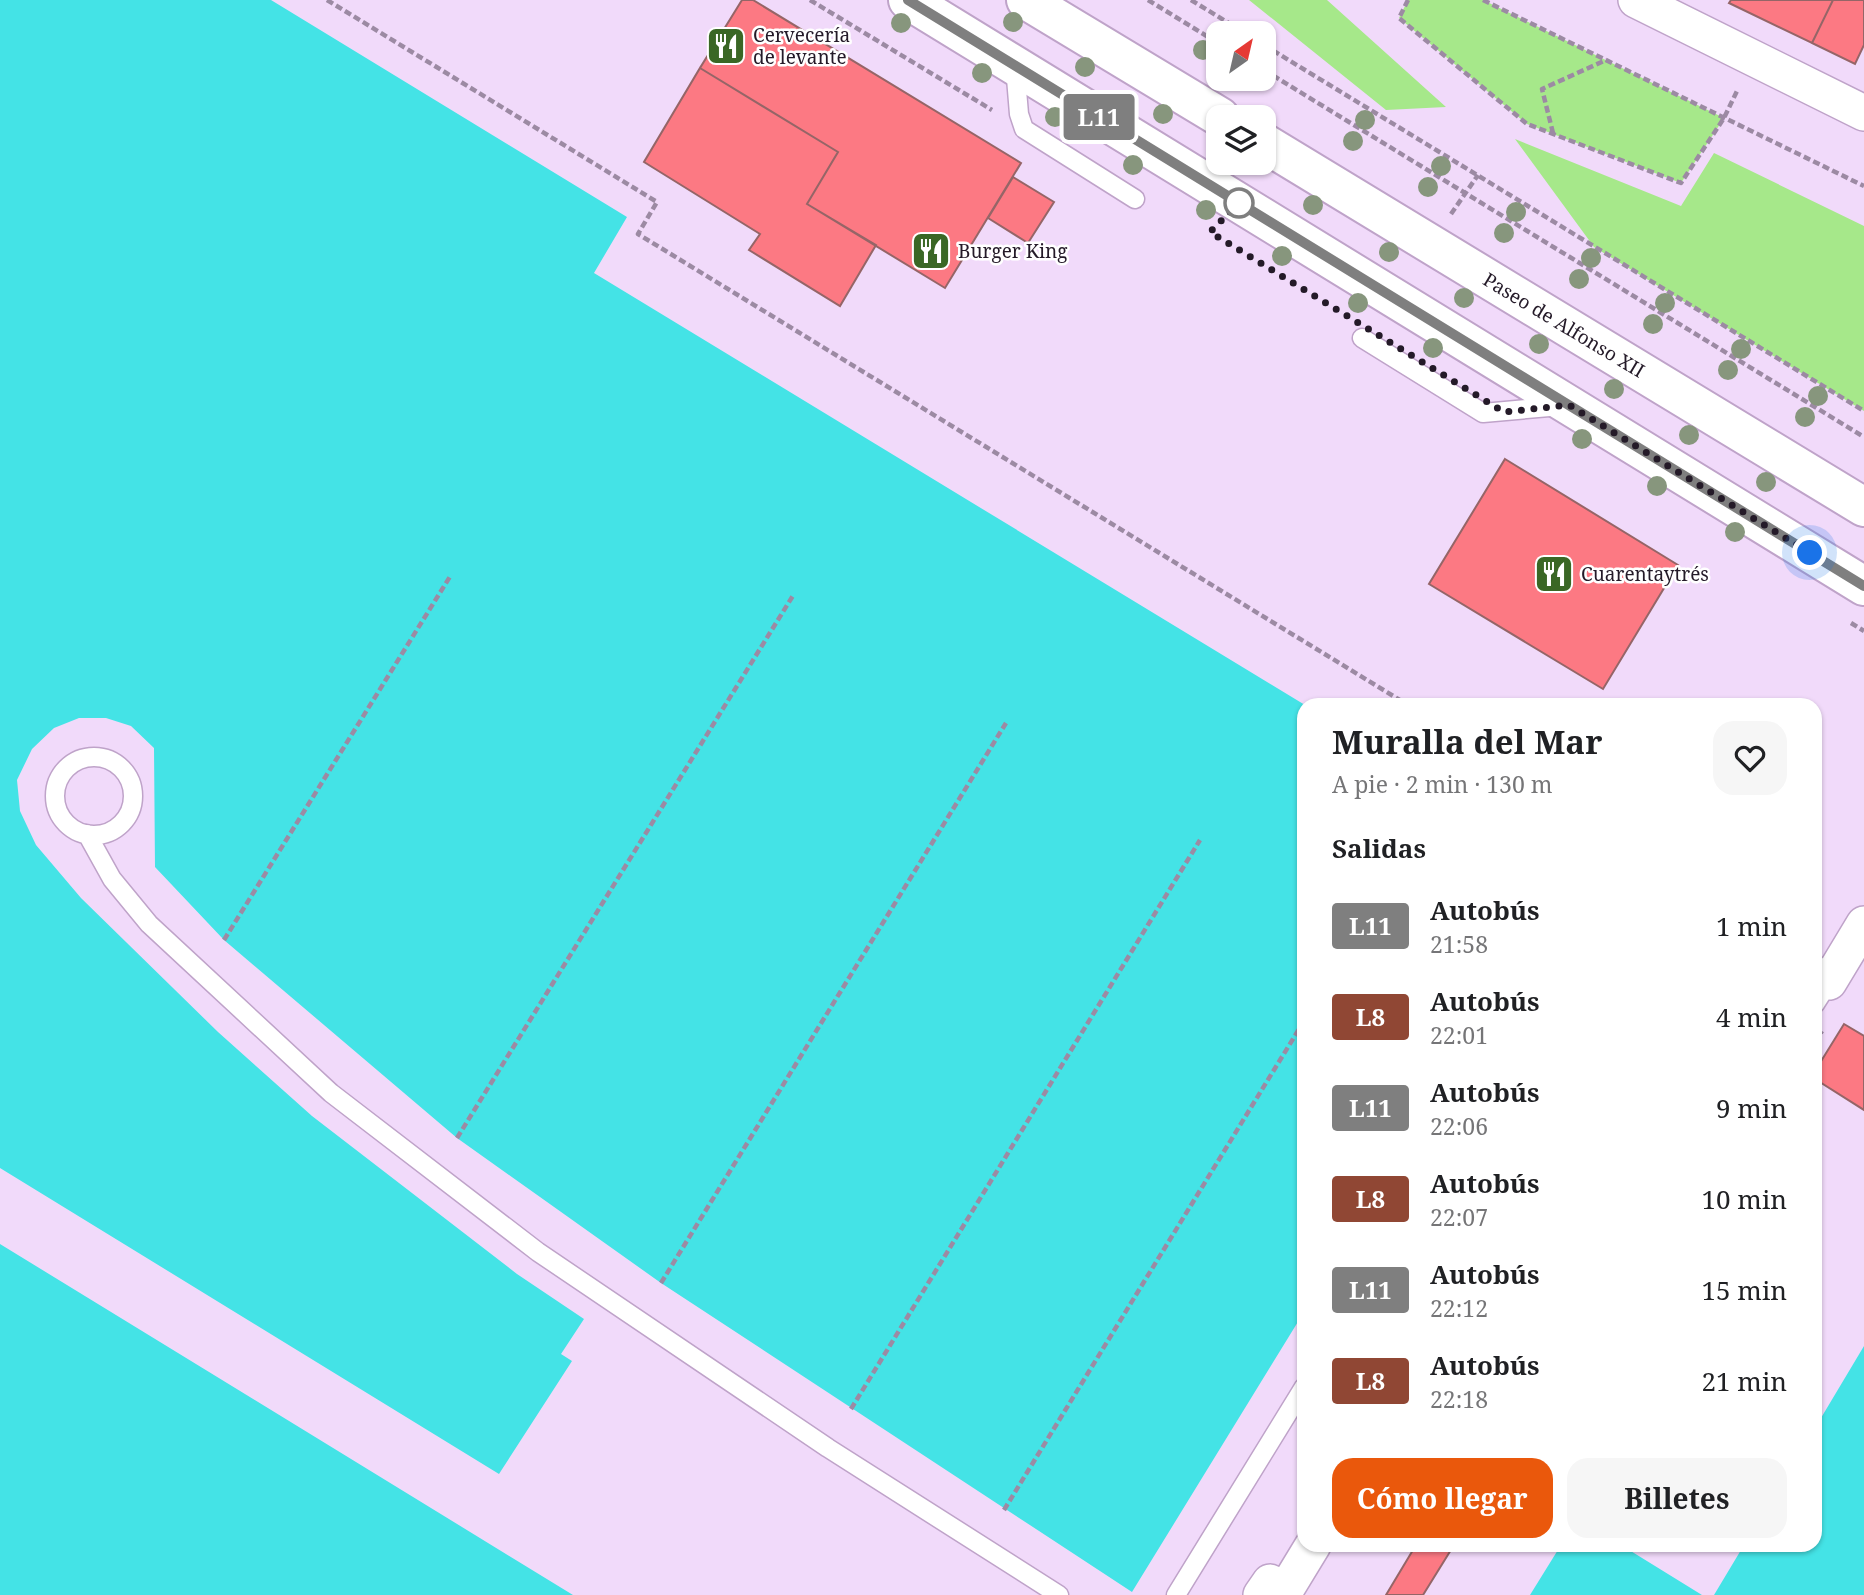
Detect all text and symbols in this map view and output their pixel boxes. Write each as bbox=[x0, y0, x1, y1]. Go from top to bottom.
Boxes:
north arrow bbox=[1206, 21, 1276, 91]
map controls bbox=[1206, 21, 1276, 175]
place label: Cervecería de levante bbox=[753, 22, 850, 70]
restaurant icon: Cervecería de levante bbox=[705, 25, 747, 67]
line badge: L11 bbox=[1059, 94, 1139, 140]
text: L11 bbox=[1078, 100, 1120, 133]
button: layers bbox=[1206, 105, 1276, 175]
unlabelled marker bbox=[1224, 188, 1254, 218]
restaurant icon: Burger King bbox=[910, 230, 952, 272]
place label: Burger King bbox=[958, 238, 1068, 264]
street label: Paseo de Alfonso XII bbox=[1478, 266, 1650, 384]
your location bbox=[1792, 535, 1827, 570]
restaurant icon: Cuarentaytrés bbox=[1533, 553, 1575, 595]
place label: Cuarentaytrés bbox=[1581, 561, 1709, 587]
text: Muralla del Mar bbox=[1332, 719, 1602, 764]
button: heart bbox=[1713, 721, 1787, 795]
text: A pie · 2 min · 130 m bbox=[1332, 768, 1552, 800]
text: Salidas bbox=[1332, 830, 1426, 866]
text: Autobús bbox=[1430, 892, 1540, 928]
text: 1 min bbox=[1716, 908, 1787, 944]
text: L11 bbox=[1349, 909, 1392, 942]
text: 21:58 bbox=[1430, 928, 1488, 960]
text: Autobús bbox=[1430, 983, 1540, 1019]
text: 4 min bbox=[1716, 999, 1787, 1035]
text: L8 bbox=[1356, 1000, 1385, 1033]
text: 22:01 bbox=[1430, 1019, 1488, 1051]
text: Autobús bbox=[1430, 1074, 1540, 1110]
text: 9 min bbox=[1716, 1090, 1787, 1126]
text: L11 bbox=[1349, 1091, 1392, 1124]
text: 22:06 bbox=[1430, 1110, 1488, 1142]
text: Autobús bbox=[1430, 1165, 1540, 1201]
text: 10 min bbox=[1702, 1181, 1787, 1217]
text: L8 bbox=[1356, 1182, 1385, 1215]
text: 22:07 bbox=[1430, 1201, 1488, 1233]
text: Autobús bbox=[1430, 1256, 1540, 1292]
text: 15 min bbox=[1702, 1272, 1787, 1308]
text: L11 bbox=[1349, 1273, 1392, 1306]
text: 22:12 bbox=[1430, 1292, 1488, 1324]
text: Autobús bbox=[1430, 1347, 1540, 1383]
text: 21 min bbox=[1702, 1363, 1787, 1399]
text: L8 bbox=[1356, 1364, 1385, 1397]
text: 22:18 bbox=[1430, 1383, 1488, 1415]
button: Cómo llegar bbox=[1332, 1458, 1553, 1538]
button: Billetes bbox=[1567, 1458, 1787, 1538]

